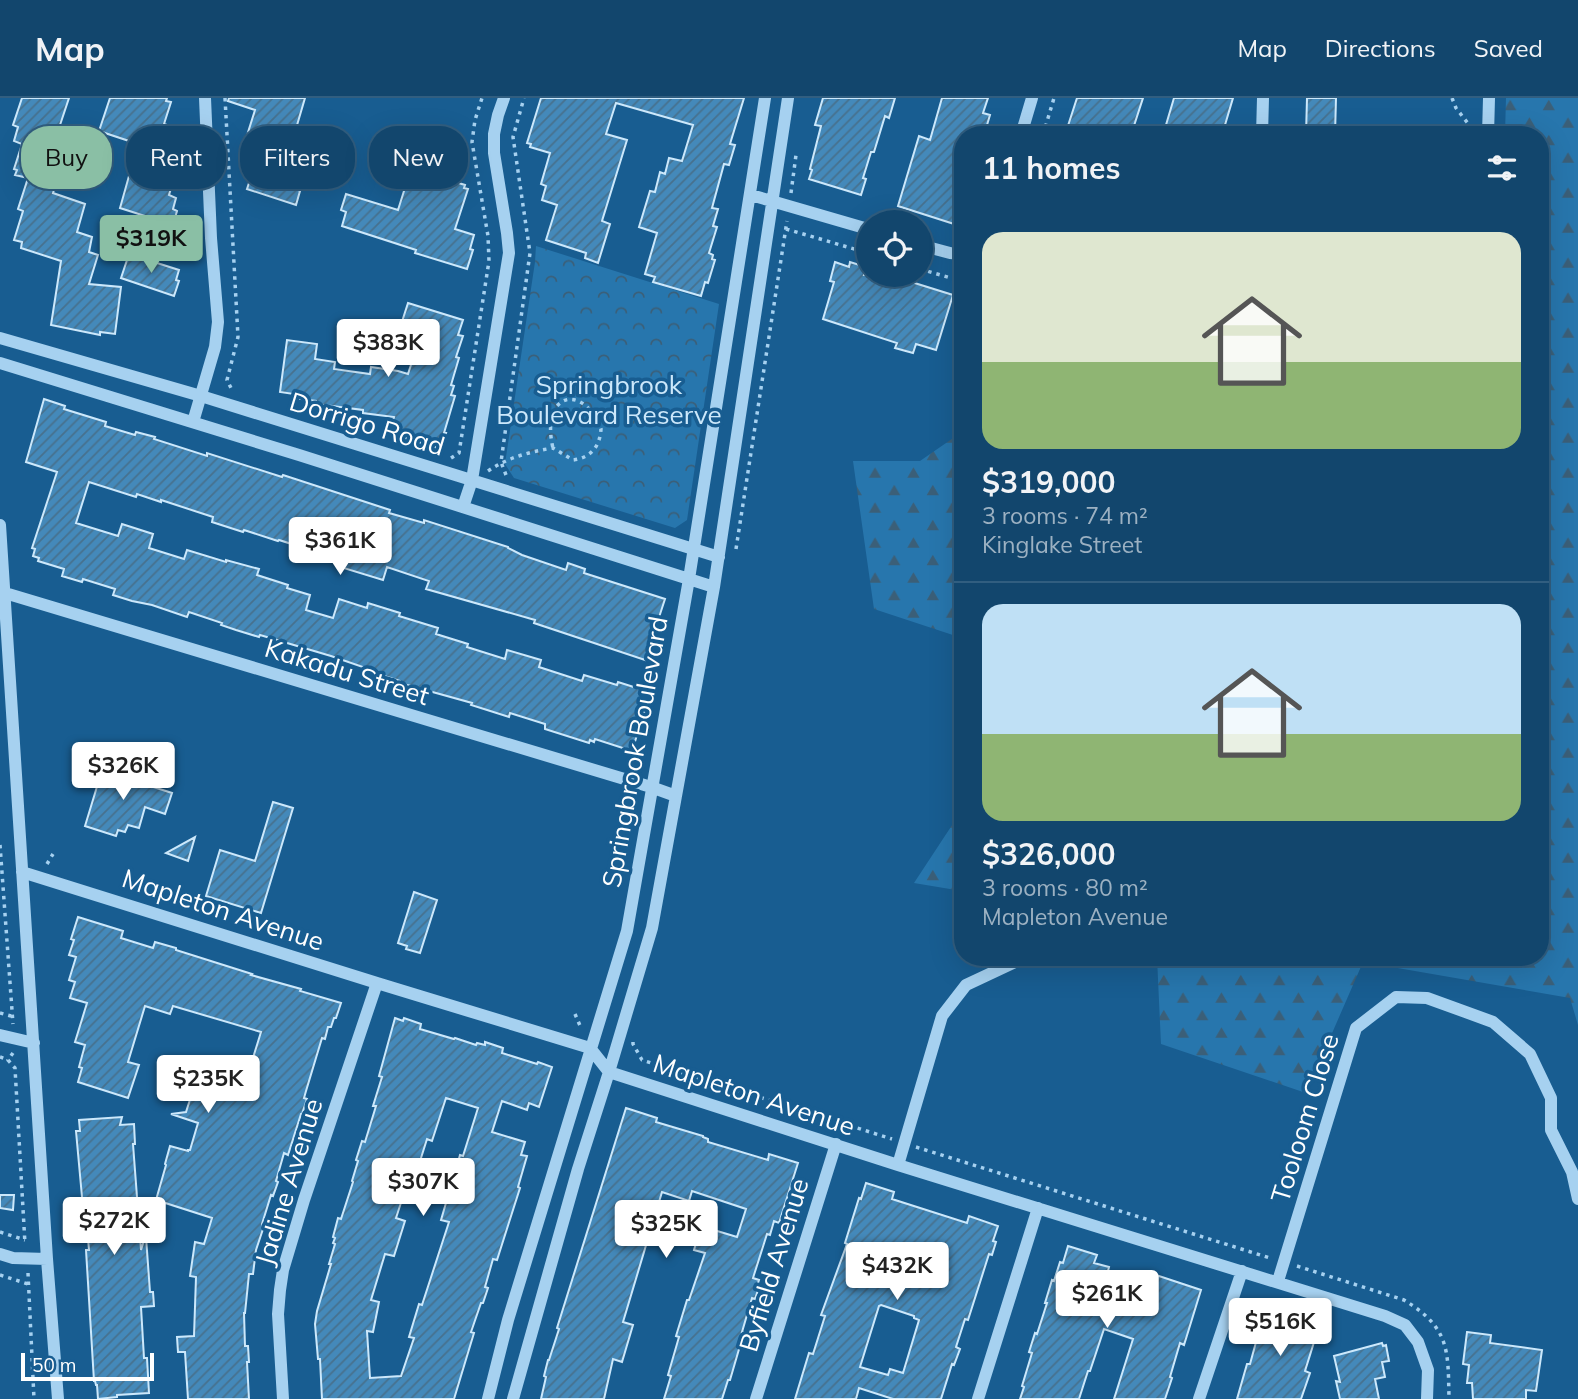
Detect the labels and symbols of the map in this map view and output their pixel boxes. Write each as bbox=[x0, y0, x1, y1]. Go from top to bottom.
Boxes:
pin: $319K bbox=[102, 216, 200, 275]
pin: $383K bbox=[339, 320, 437, 379]
park label: Springbrook Boulevard Reserve bbox=[496, 368, 722, 431]
street label: Dorrigo Road bbox=[286, 384, 449, 463]
pin: $361K bbox=[291, 518, 389, 577]
street label: Springbrook Boulevard bbox=[594, 614, 675, 890]
street label: Kakadu Street bbox=[261, 631, 433, 712]
pin: $326K bbox=[74, 742, 172, 802]
street label: Mapleton Avenue bbox=[118, 861, 328, 958]
street label: Tooloom Close bbox=[1263, 1029, 1346, 1206]
street label: Mapleton Avenue bbox=[649, 1046, 859, 1143]
pin: $235K bbox=[159, 1056, 257, 1115]
street label: Jadine Avenue bbox=[247, 1094, 330, 1269]
pin: $307K bbox=[374, 1158, 472, 1218]
street label: Byfield Avenue bbox=[731, 1174, 816, 1356]
pin: $272K bbox=[65, 1198, 163, 1257]
pin: $325K bbox=[617, 1200, 715, 1260]
pin: $432K bbox=[848, 1242, 946, 1302]
pin: $261K bbox=[1058, 1270, 1156, 1330]
pin: $516K bbox=[1231, 1298, 1329, 1358]
scale bar bbox=[21, 1350, 154, 1382]

